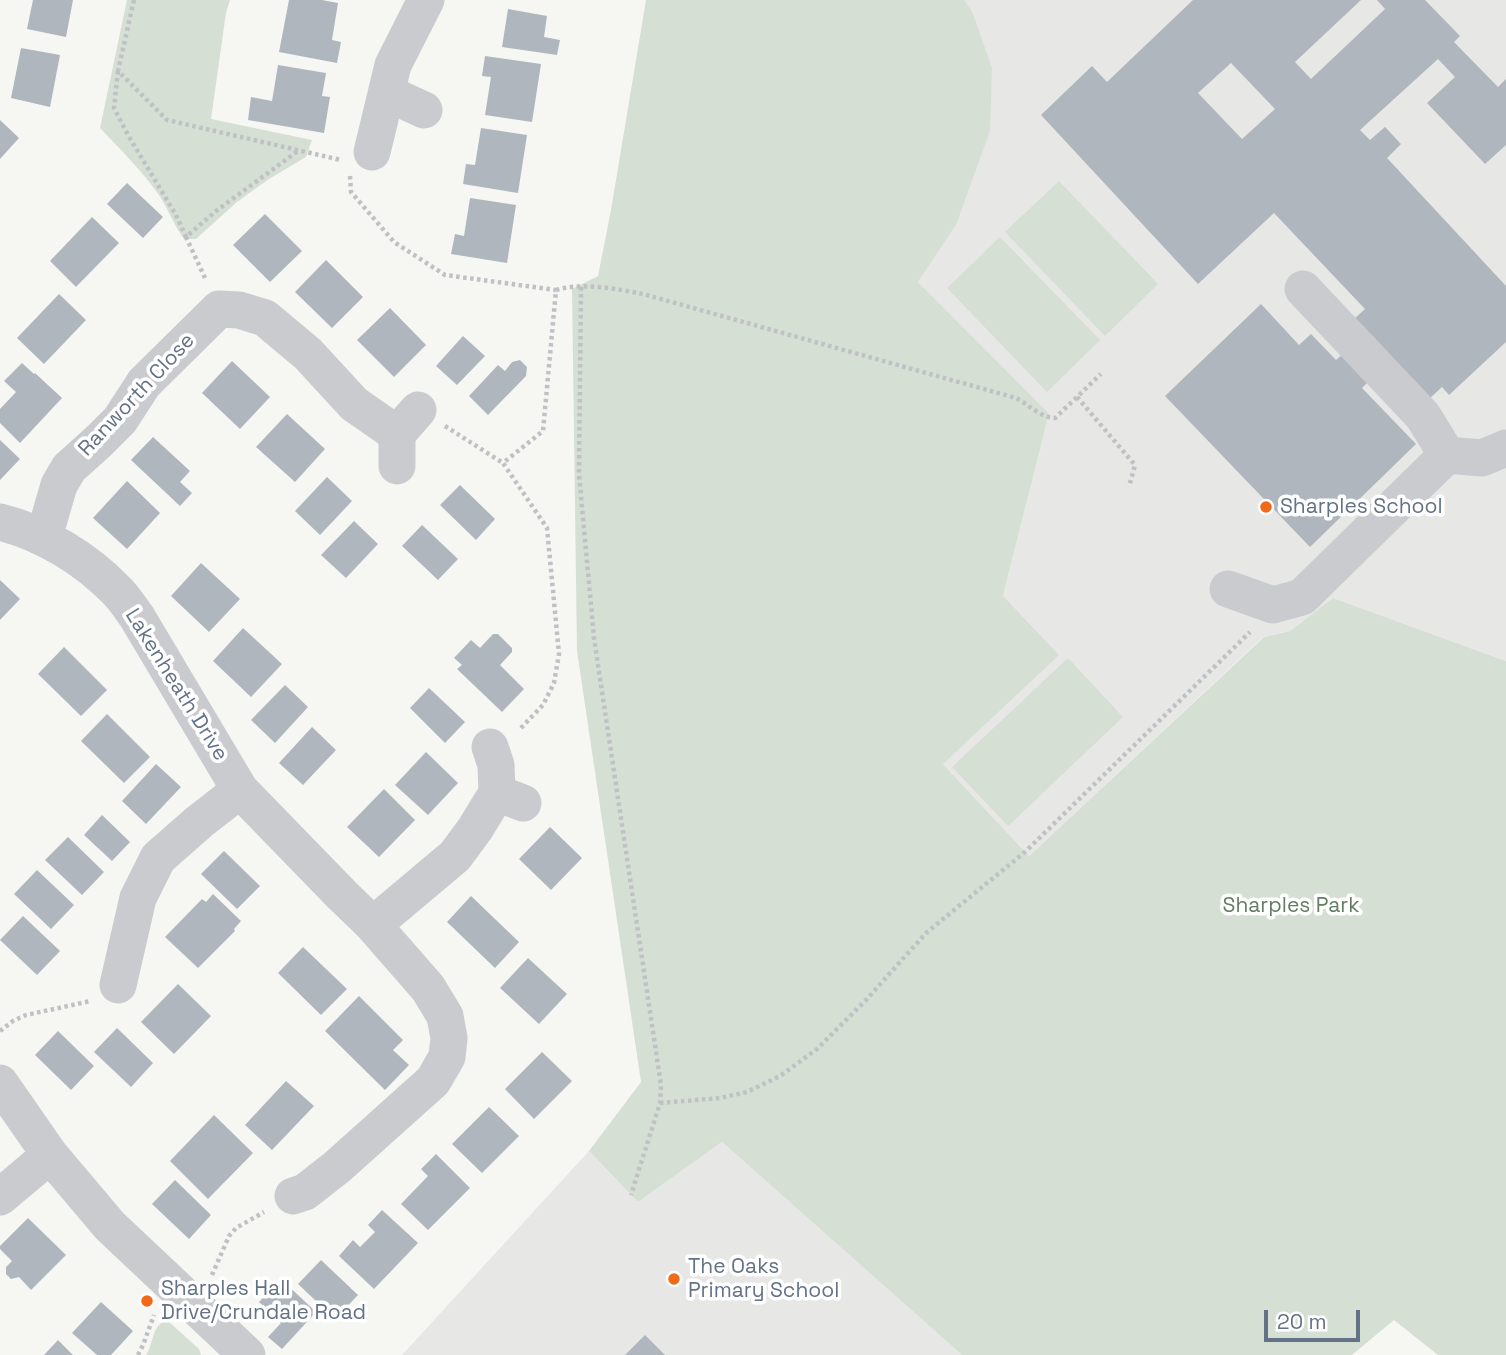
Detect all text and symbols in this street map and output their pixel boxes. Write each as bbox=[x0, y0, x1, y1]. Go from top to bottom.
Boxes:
street label: Ranworth Close bbox=[74, 328, 200, 462]
place label: Sharples School bbox=[1280, 494, 1443, 520]
marker: Sharples School bbox=[1258, 499, 1274, 515]
street label: Lakenheath Drive bbox=[119, 604, 233, 766]
park label: Sharples Park bbox=[1223, 893, 1359, 919]
place label: The Oaks Primary School bbox=[688, 1254, 839, 1304]
marker: The Oaks Primary School bbox=[666, 1271, 682, 1287]
place label: Sharples Hall Drive/Crundale Road bbox=[161, 1276, 366, 1326]
marker: Sharples Hall Drive/Crundale Road bbox=[139, 1293, 155, 1309]
scale bar bbox=[1268, 1296, 1364, 1340]
text: 20 m bbox=[1277, 1308, 1327, 1335]

